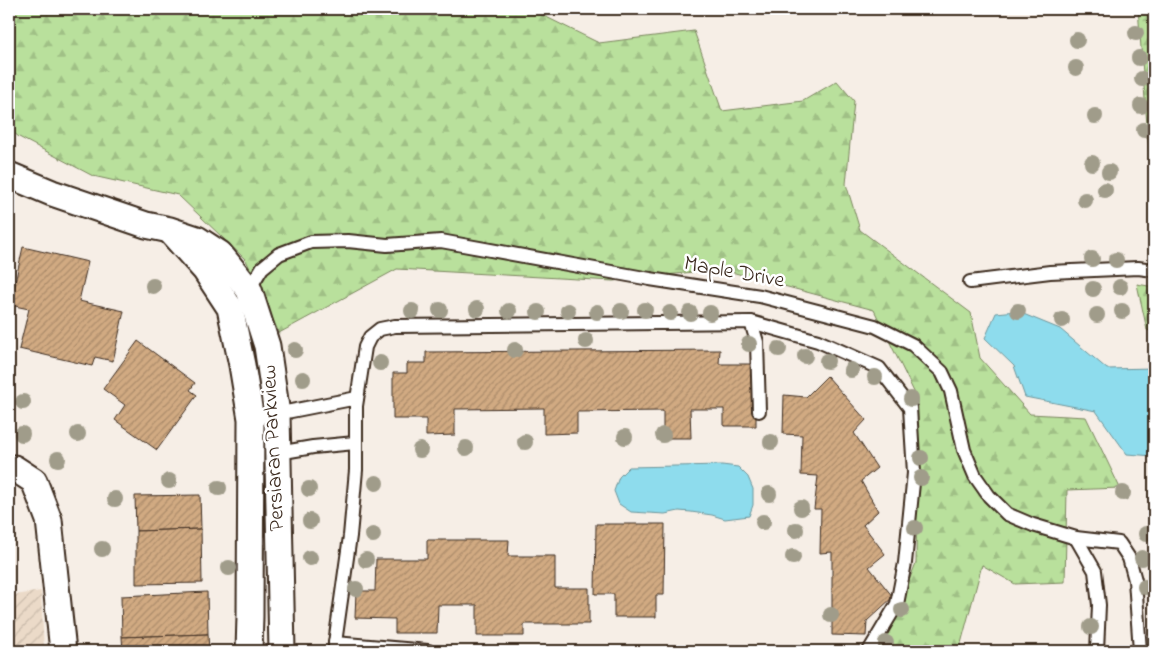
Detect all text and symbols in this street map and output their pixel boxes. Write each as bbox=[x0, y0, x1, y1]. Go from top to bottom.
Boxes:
street label: Maple Drive bbox=[681, 248, 787, 298]
street label: Persiaran Parkview bbox=[254, 364, 294, 532]

